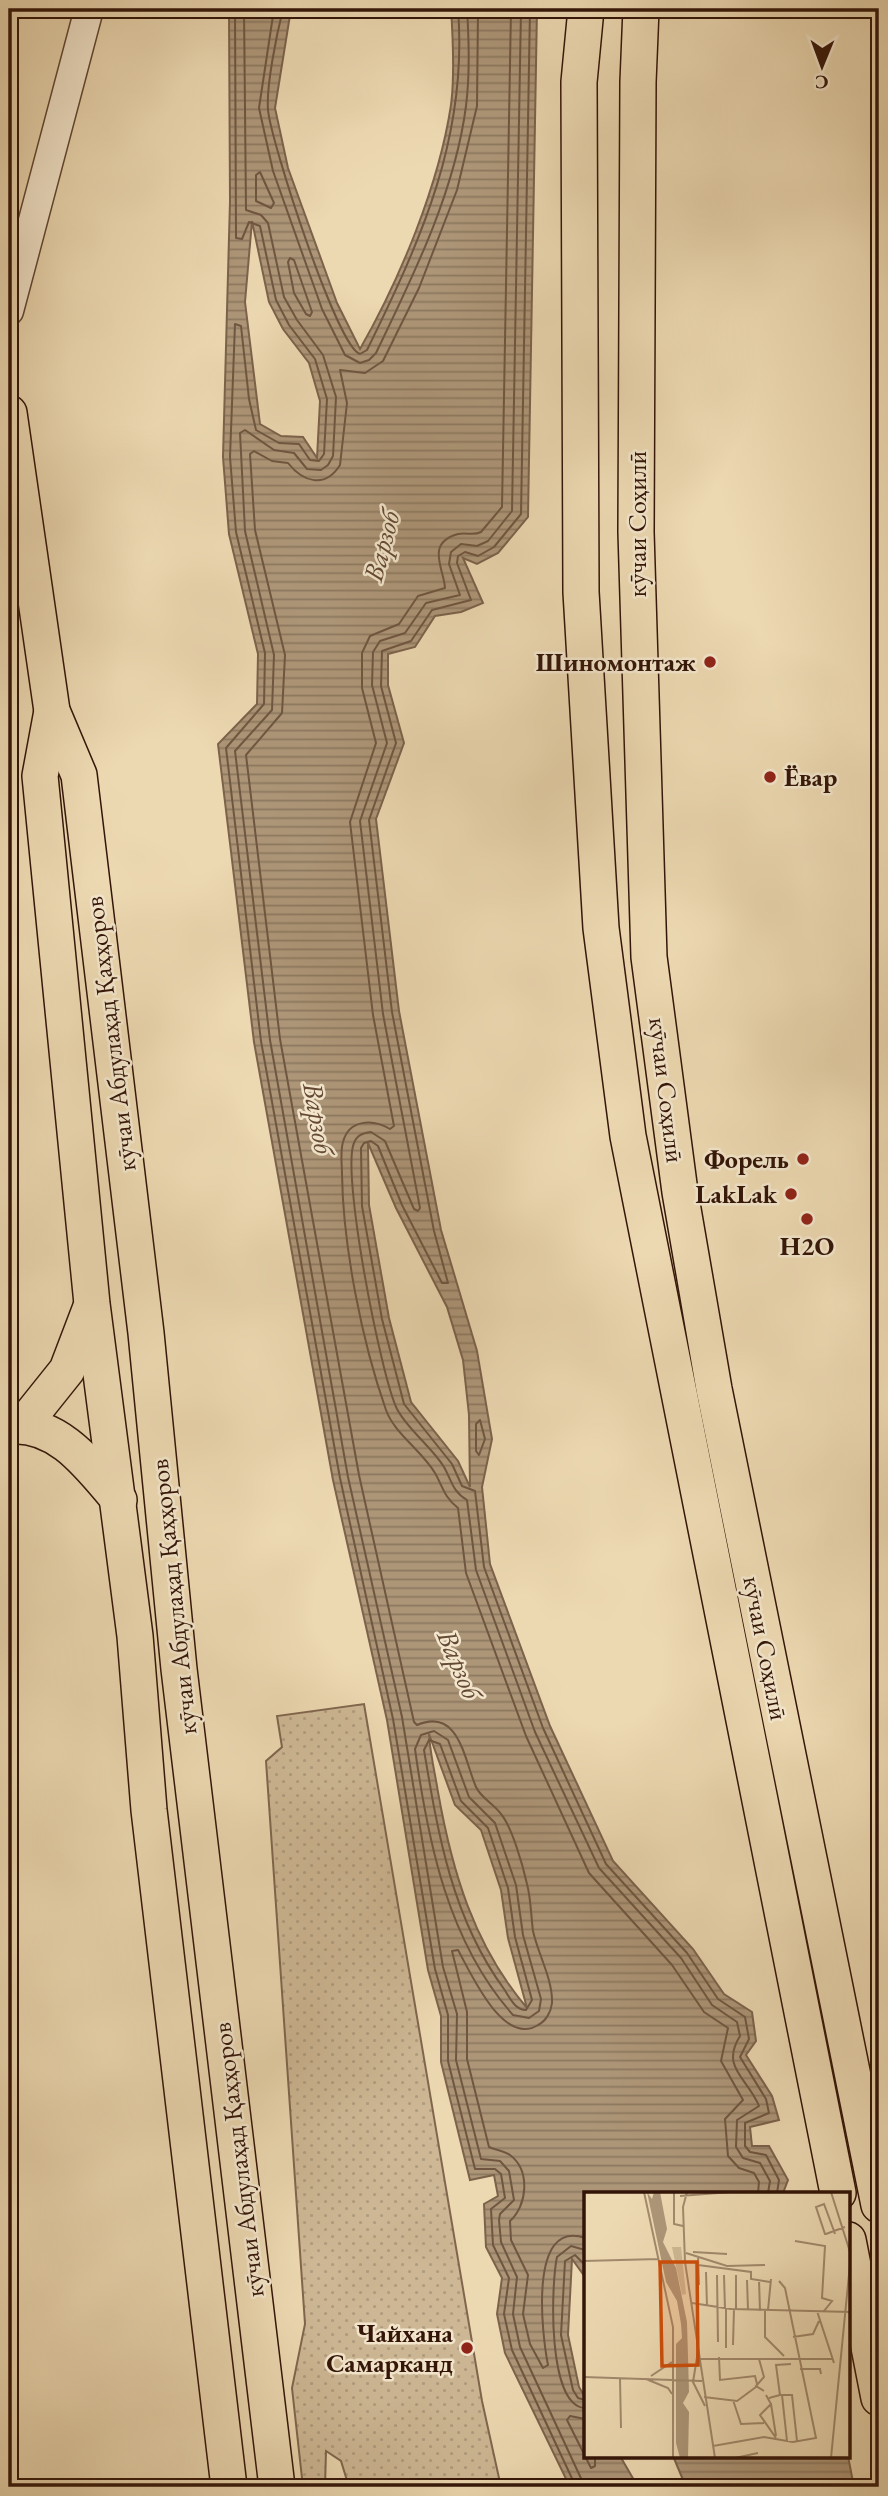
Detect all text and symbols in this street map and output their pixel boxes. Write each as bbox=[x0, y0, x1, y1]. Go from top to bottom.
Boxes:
north arrow bbox=[786, 32, 856, 102]
text: С bbox=[815, 70, 829, 95]
street label: кӯчаи Соҳилӣ bbox=[620, 451, 654, 597]
water label: Варзоб bbox=[354, 503, 409, 586]
place label: Шиномонтаж bbox=[536, 645, 696, 679]
marker: Шиномонтаж bbox=[702, 654, 718, 670]
place label: Ёвар bbox=[784, 760, 837, 794]
marker: Ёвар bbox=[762, 769, 778, 785]
street label: кӯчаи Абдулаҳад Қаҳҳоров bbox=[76, 894, 144, 1174]
street label: кӯчаи Соҳилӣ bbox=[641, 1015, 693, 1165]
water label: Варзоб bbox=[295, 1078, 344, 1160]
place label: Форель bbox=[704, 1142, 789, 1176]
marker: Форель bbox=[795, 1151, 811, 1167]
place label: LakLak bbox=[695, 1177, 778, 1211]
marker: LakLak bbox=[783, 1186, 799, 1202]
marker: H2O bbox=[799, 1211, 815, 1227]
place label: H2O bbox=[780, 1229, 834, 1263]
street label: кӯчаи Абдулаҳад Қаҳҳоров bbox=[142, 1458, 204, 1736]
street label: кӯчаи Соҳилӣ bbox=[735, 1573, 797, 1723]
water label: Варзоб bbox=[429, 1623, 492, 1708]
street label: кӯчаи Абдулаҳад Қаҳҳоров bbox=[204, 2020, 272, 2300]
inset map bbox=[584, 2192, 850, 2458]
place label: Чайхана Самарканд bbox=[326, 2316, 454, 2380]
marker: Чайхана Самарканд bbox=[459, 2340, 475, 2356]

